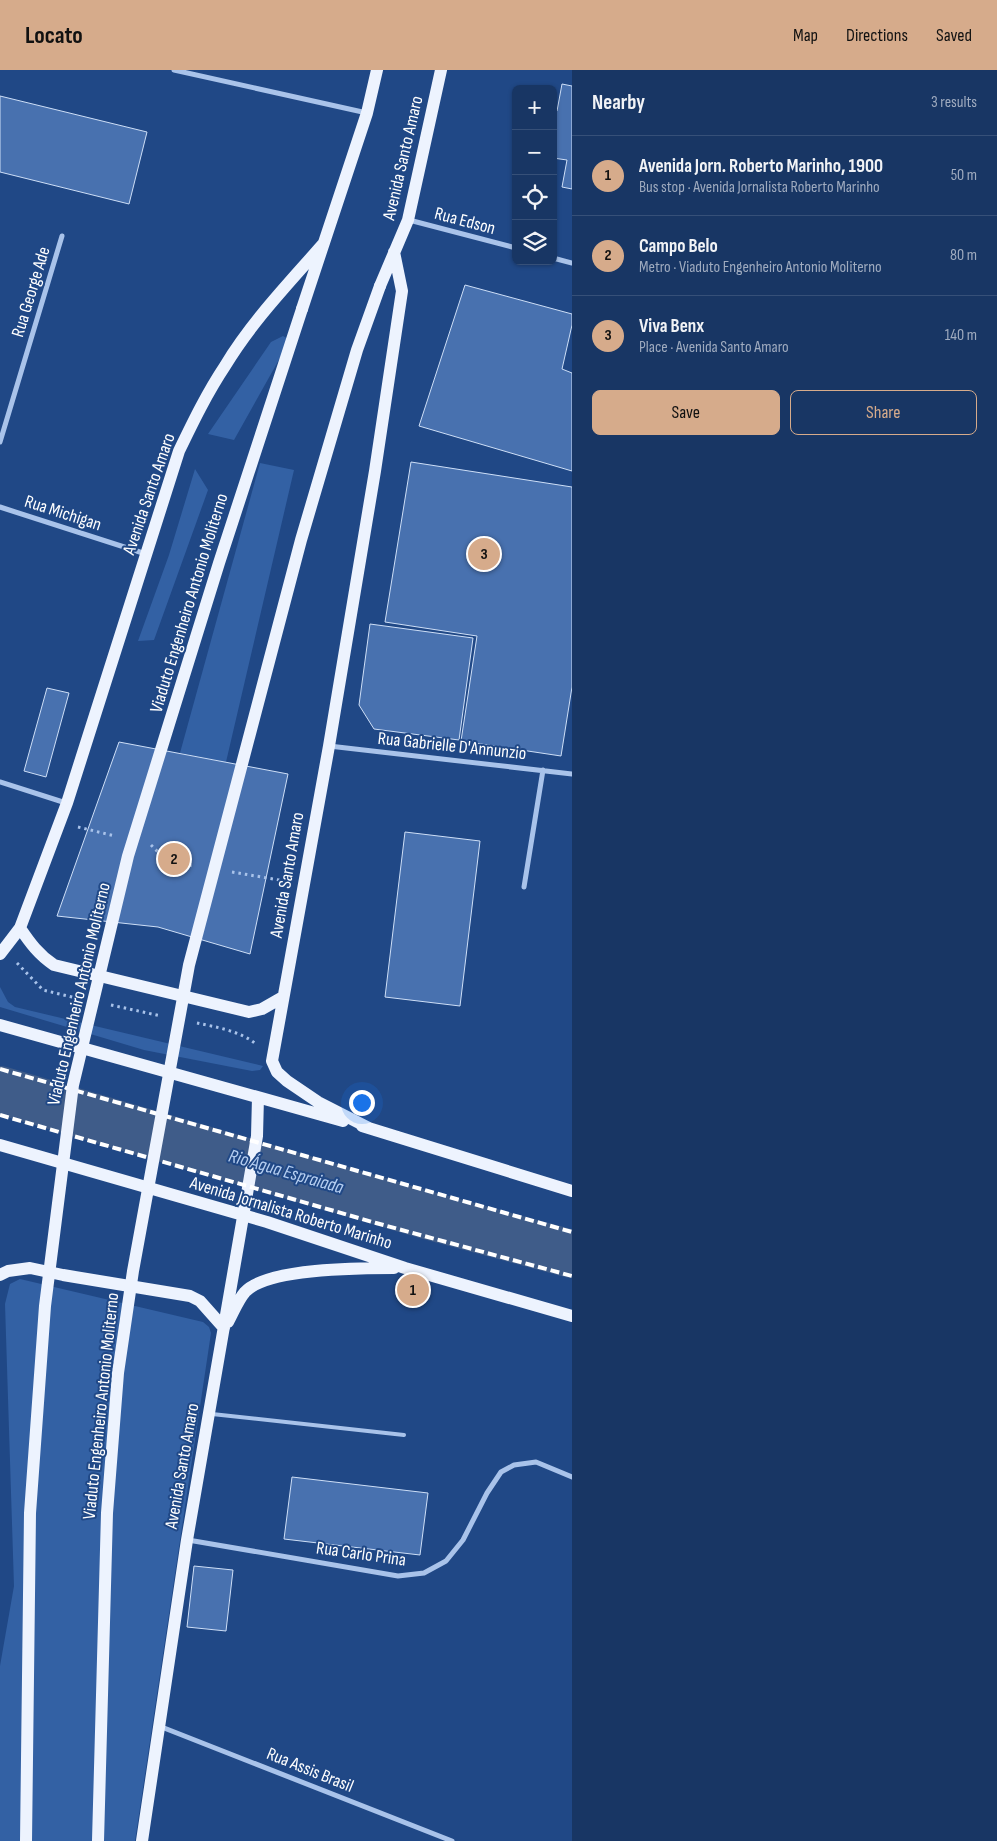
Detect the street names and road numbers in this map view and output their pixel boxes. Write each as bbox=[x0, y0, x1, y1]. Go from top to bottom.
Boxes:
street label: Avenida Santo Amaro bbox=[378, 94, 428, 223]
street label: Rua Edson bbox=[432, 203, 498, 239]
street label: Rua George Ade bbox=[7, 244, 55, 340]
street label: Avenida Santo Amaro bbox=[118, 431, 180, 558]
street label: Rua Michigan bbox=[22, 491, 104, 535]
street label: Viaduto Engenheiro Antonio Moliterno bbox=[146, 491, 232, 715]
street label: Rua Gabrielle D'Annunzio bbox=[377, 728, 527, 764]
street label: Avenida Santo Amaro bbox=[265, 811, 308, 940]
street label: Viaduto Engenheiro Antonio Moliterno bbox=[43, 881, 115, 1107]
street label: Avenida Jornalista Roberto Marinho bbox=[187, 1172, 394, 1254]
street label: Viaduto Engenheiro Antonio Moliterno bbox=[79, 1292, 123, 1520]
street label: Avenida Santo Amaro bbox=[160, 1402, 203, 1531]
street label: Rua Carlo Prina bbox=[315, 1537, 407, 1571]
street label: Rua Assis Brasil bbox=[264, 1743, 356, 1797]

